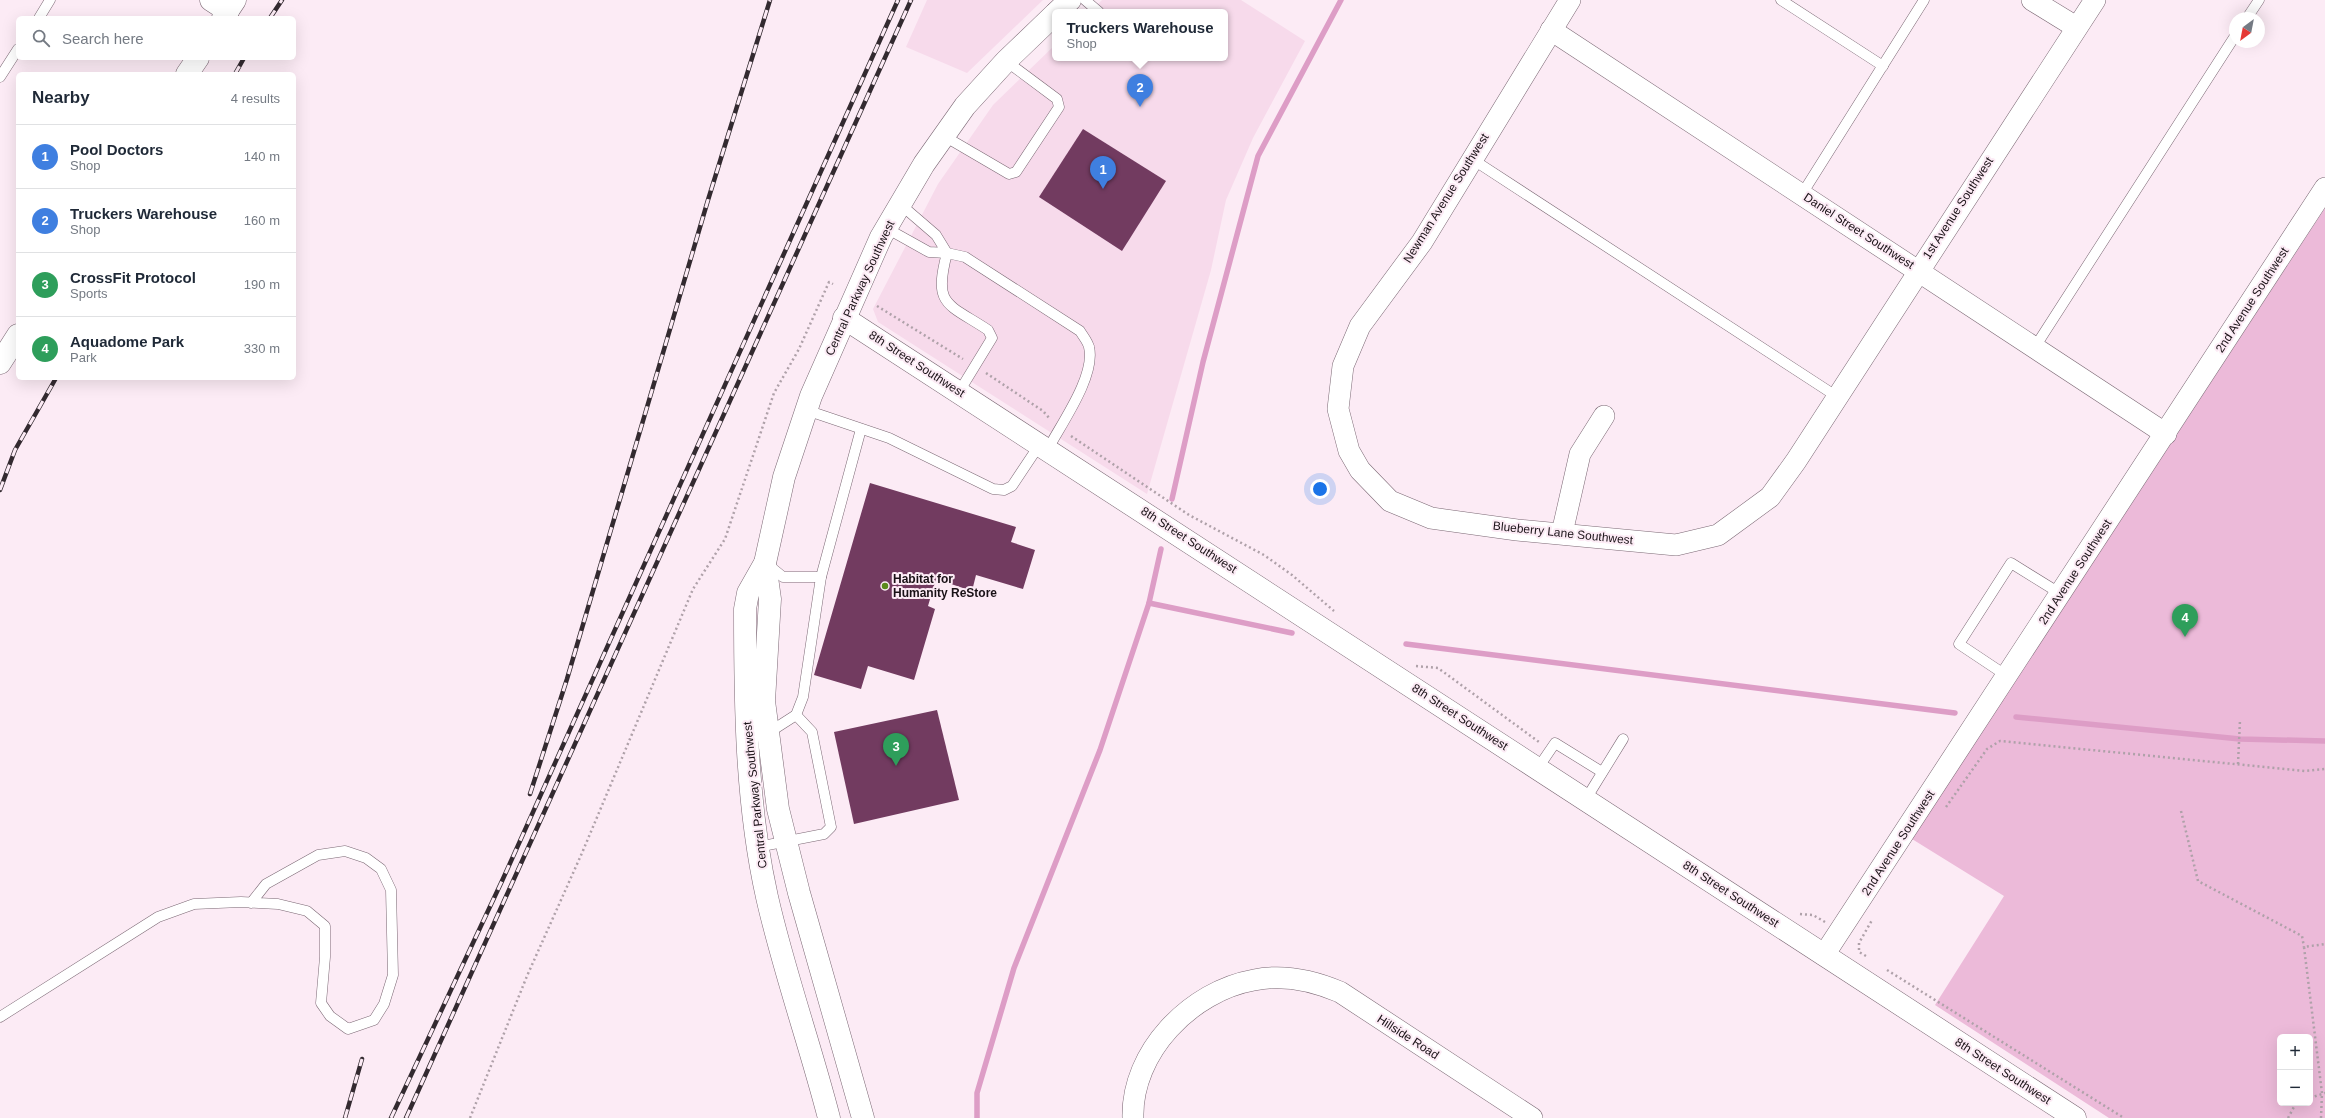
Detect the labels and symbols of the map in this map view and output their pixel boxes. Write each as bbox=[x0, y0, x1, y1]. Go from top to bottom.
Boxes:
north arrow bbox=[2229, 12, 2265, 48]
pin: 2 bbox=[1127, 74, 1153, 107]
street label: Newman Avenue Southwest bbox=[1400, 130, 1492, 265]
street label: 1st Avenue Southwest bbox=[1920, 154, 1997, 262]
pin: 1 bbox=[1090, 156, 1116, 189]
street label: Daniel Street Southwest bbox=[1801, 190, 1917, 272]
street label: Central Parkway Southwest bbox=[823, 218, 898, 358]
street label: 2nd Avenue Southwest bbox=[2213, 244, 2292, 355]
street label: 8th Street Southwest bbox=[866, 328, 968, 401]
your location bbox=[1310, 479, 1330, 499]
street label: 8th Street Southwest bbox=[1138, 504, 1240, 577]
street label: 2nd Avenue Southwest bbox=[2036, 516, 2115, 627]
street label: Blueberry Lane Southwest bbox=[1492, 519, 1634, 547]
place label: Habitat for Humanity ReStore bbox=[893, 572, 997, 600]
marker: Habitat for Humanity ReStore bbox=[880, 581, 890, 591]
pin: 4 bbox=[2172, 604, 2198, 637]
street label: 8th Street Southwest bbox=[1409, 681, 1511, 754]
street label: Central Parkway Southwest bbox=[740, 720, 770, 869]
pin: 3 bbox=[883, 733, 909, 766]
street label: 2nd Avenue Southwest bbox=[1859, 787, 1938, 898]
street label: 8th Street Southwest bbox=[1680, 858, 1782, 931]
street label: Hillside Road bbox=[1375, 1012, 1441, 1062]
street label: 8th Street Southwest bbox=[1952, 1035, 2054, 1108]

